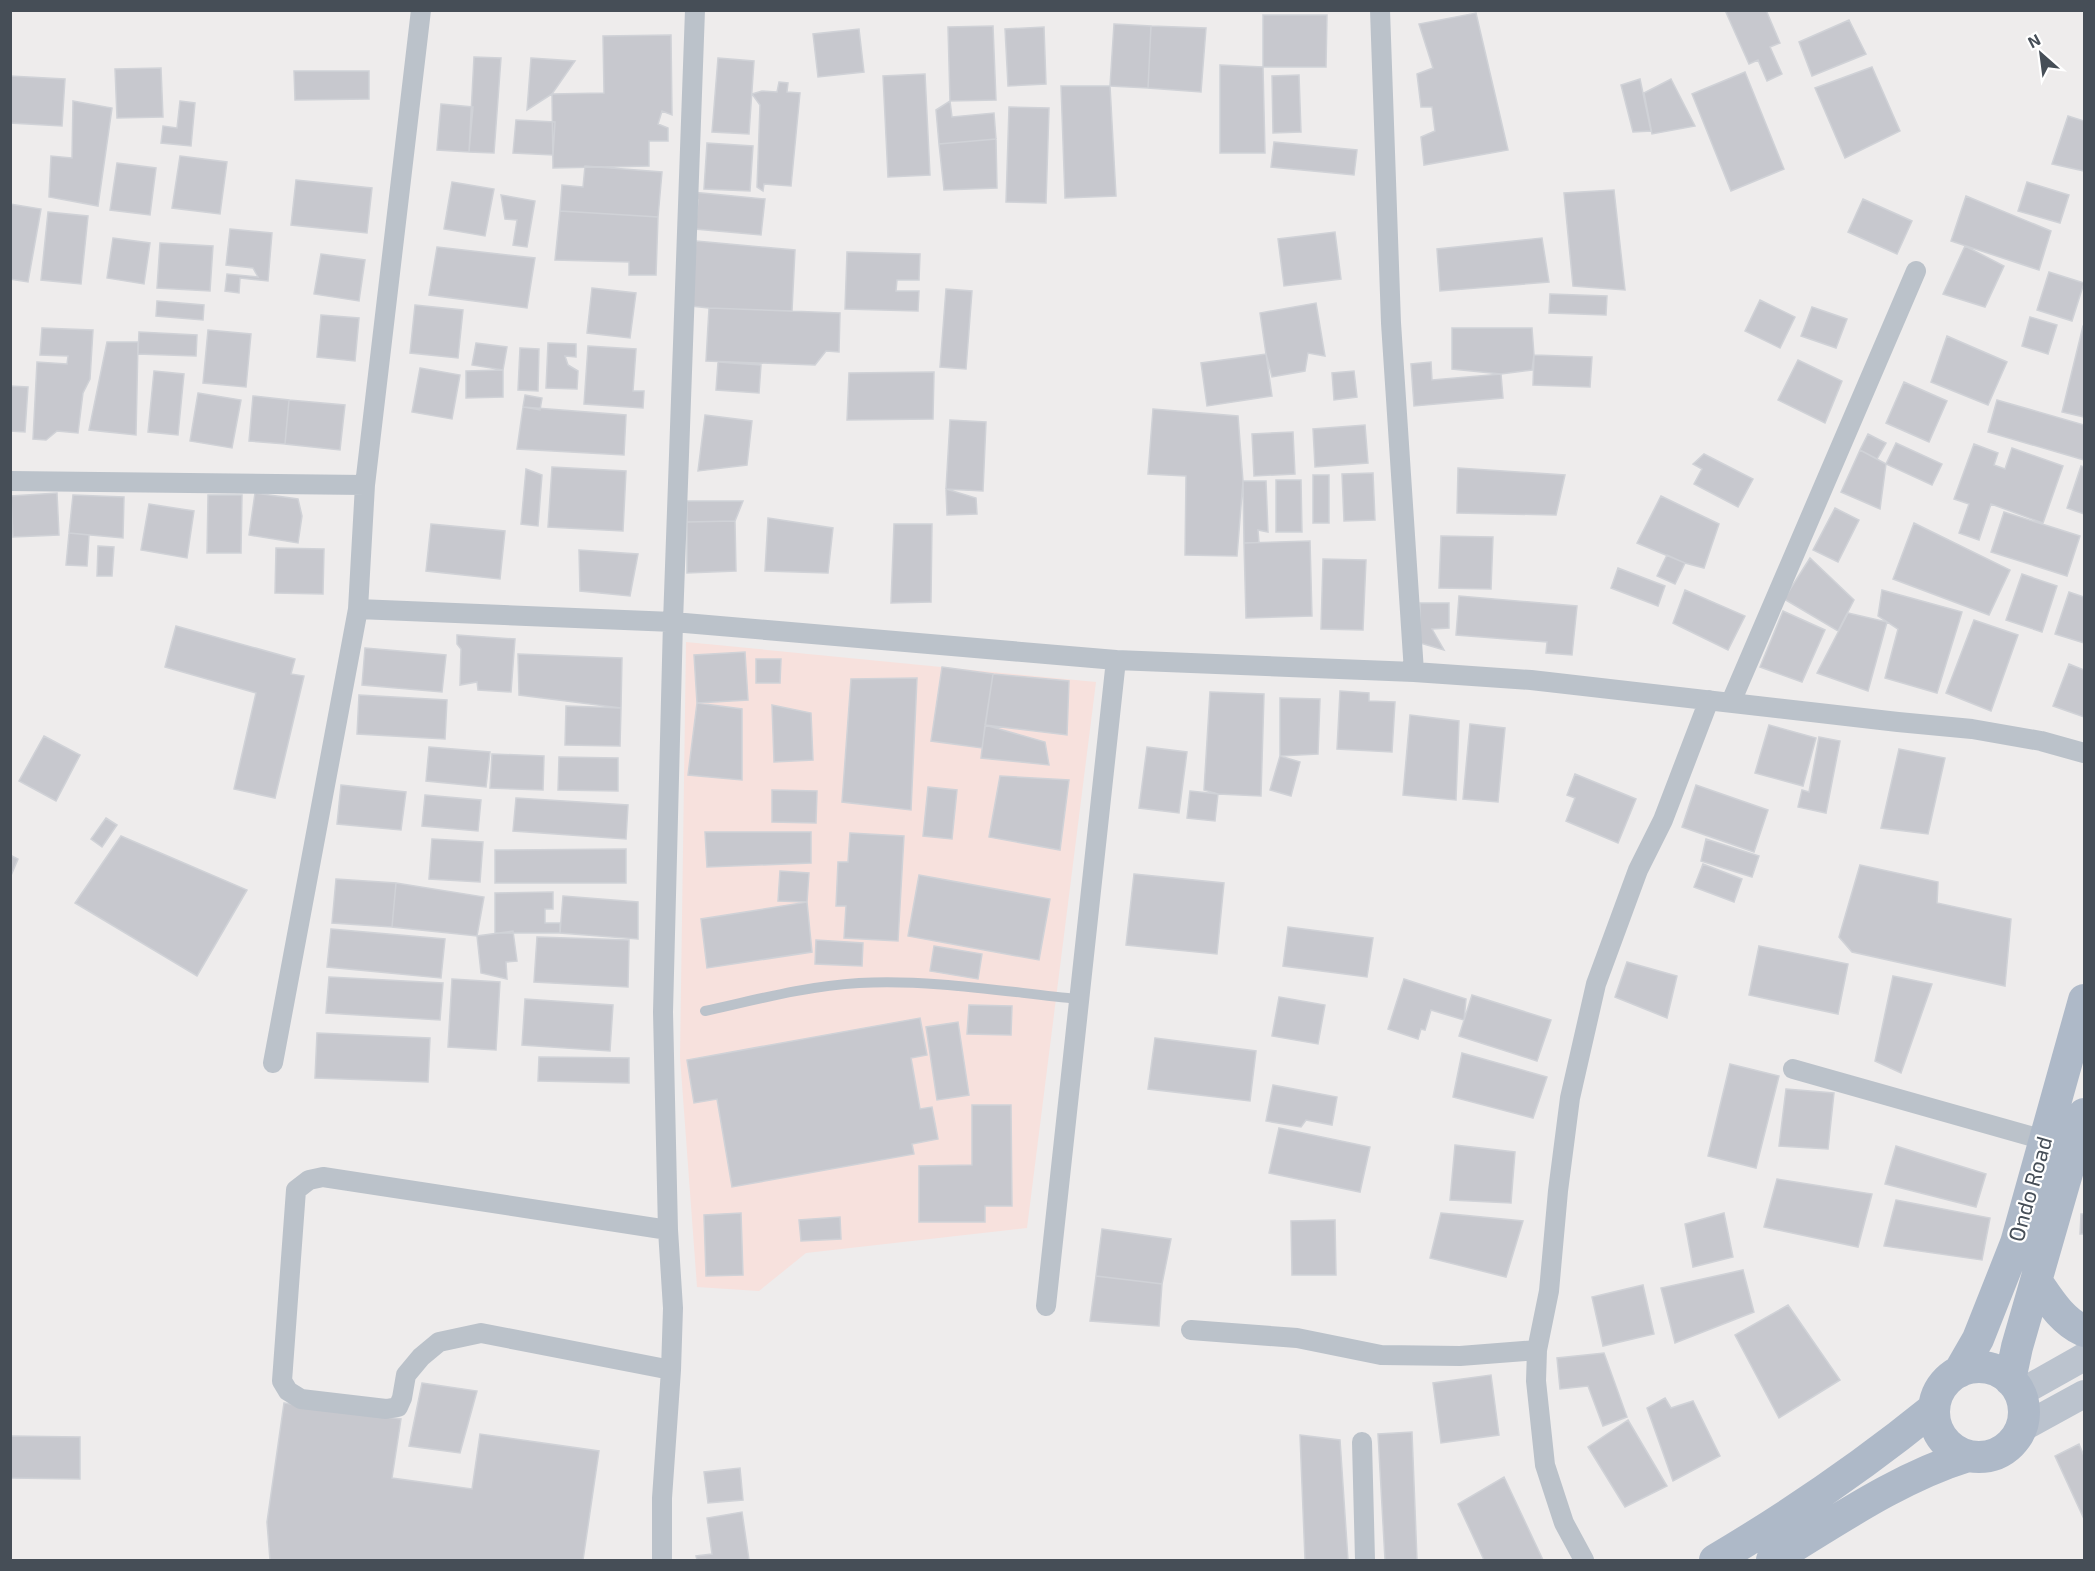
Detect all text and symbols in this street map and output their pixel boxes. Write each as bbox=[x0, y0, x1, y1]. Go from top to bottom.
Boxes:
north arrow bbox=[2011, 24, 2071, 84]
text: N bbox=[2024, 29, 2043, 51]
street label: Ondo Road bbox=[2002, 1133, 2056, 1244]

